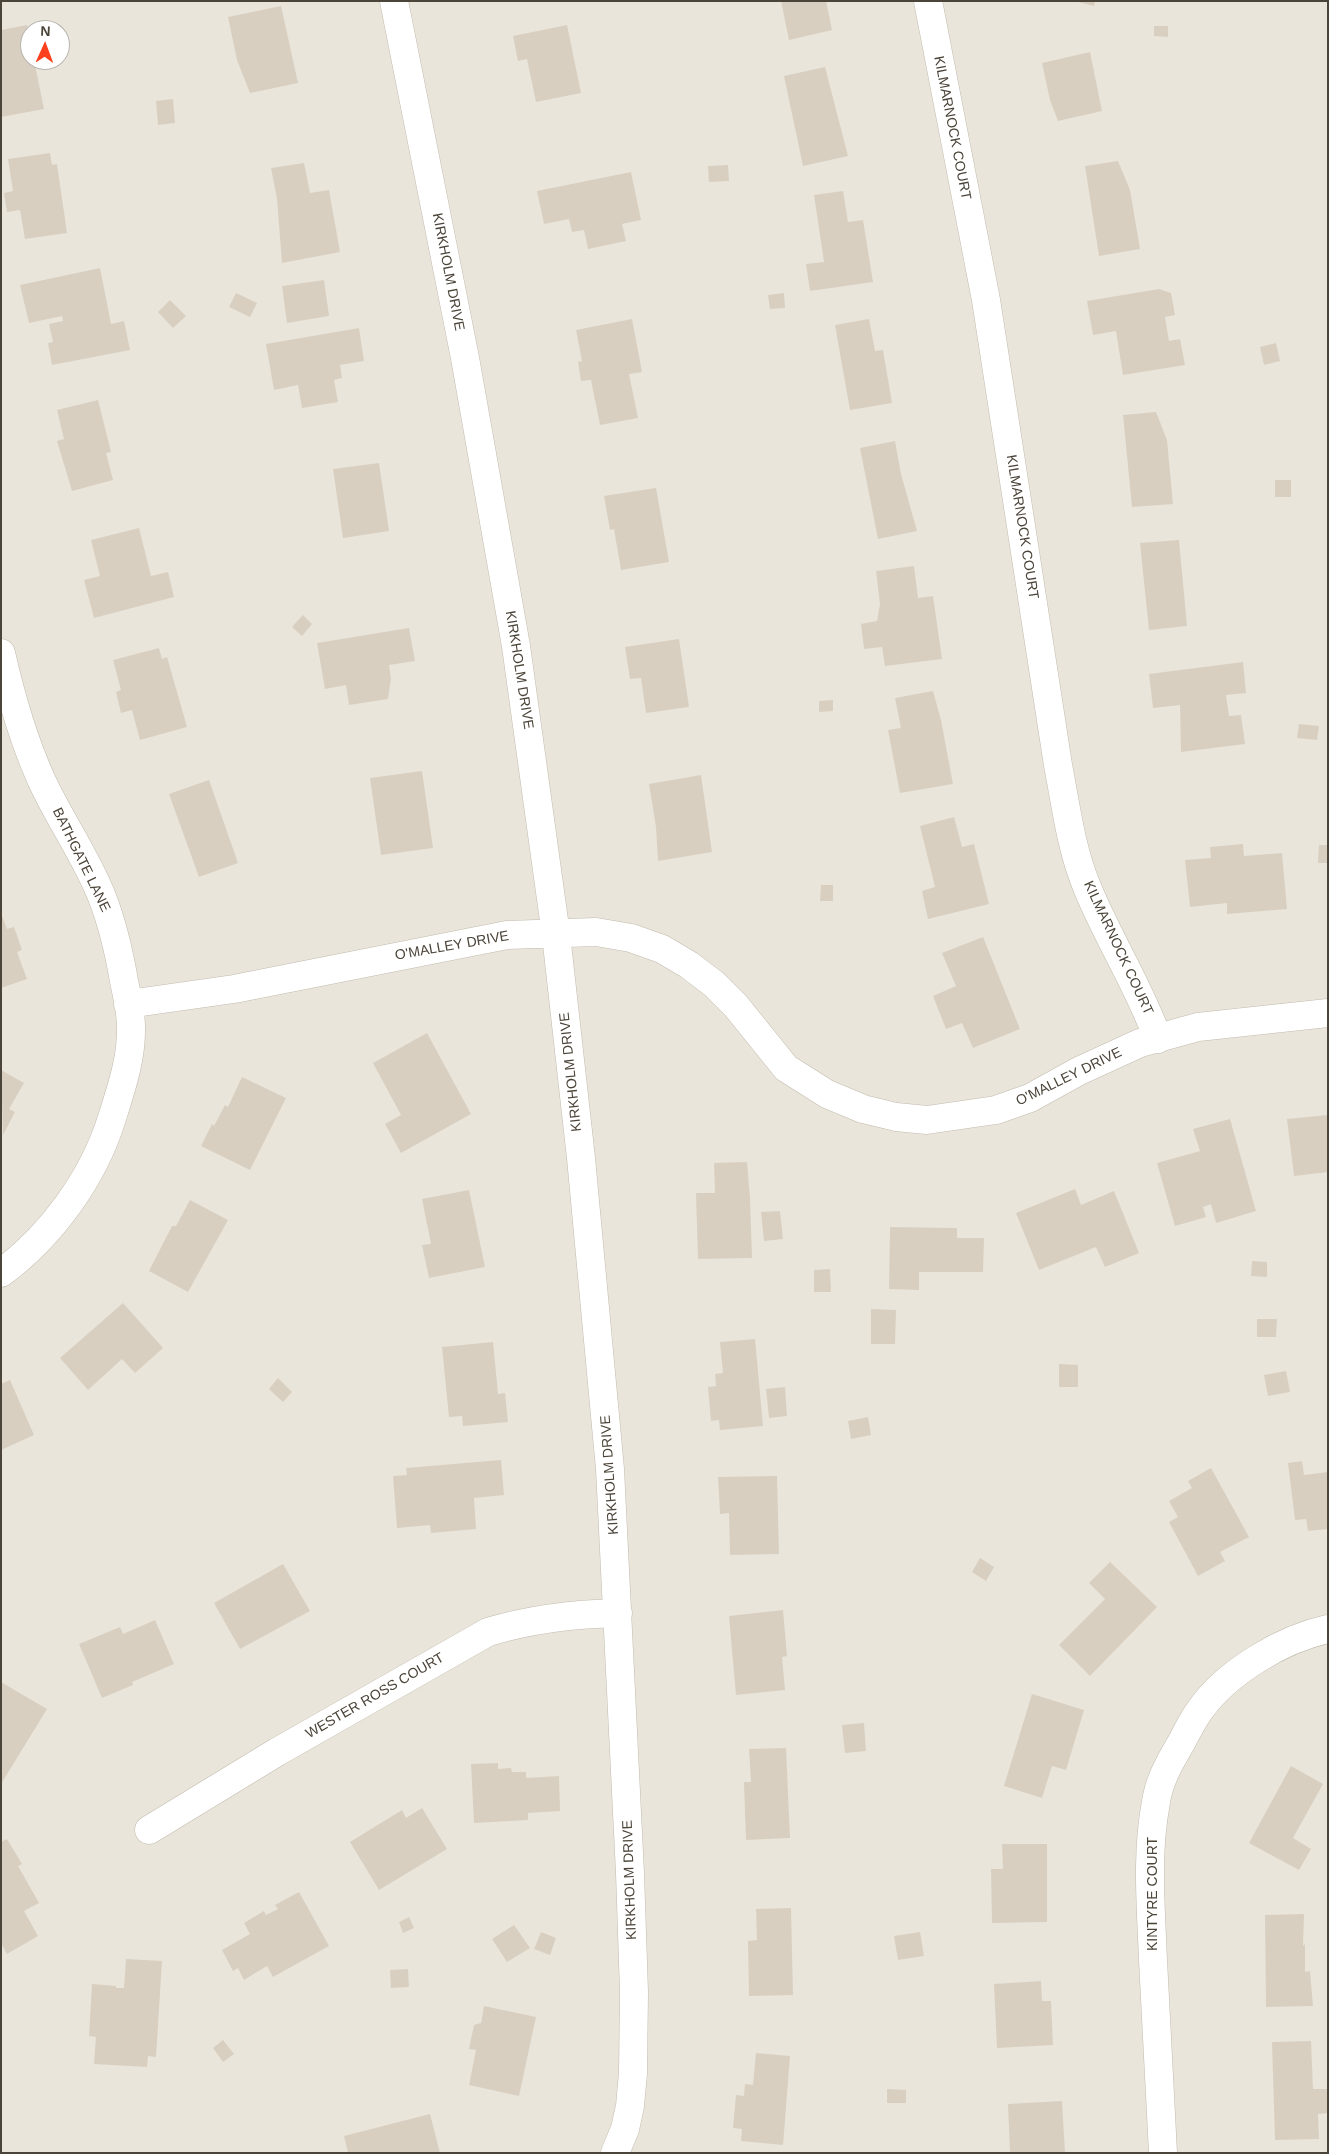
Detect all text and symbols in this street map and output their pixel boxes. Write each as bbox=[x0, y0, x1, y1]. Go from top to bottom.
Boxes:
north arrow bbox=[20, 20, 70, 70]
text: N bbox=[40, 23, 51, 39]
street label: KILMARNOCK COURT bbox=[930, 55, 974, 201]
street label: KIRKHOLM DRIVE bbox=[428, 212, 468, 332]
street label: KILMARNOCK COURT bbox=[1002, 454, 1042, 600]
street label: KIRKHOLM DRIVE bbox=[501, 610, 537, 730]
street label: BATHGATE LANE bbox=[48, 805, 114, 915]
street label: KILMARNOCK COURT bbox=[1080, 878, 1156, 1018]
street label: O'MALLEY DRIVE bbox=[394, 928, 510, 964]
street label: KIRKHOLM DRIVE bbox=[556, 1012, 586, 1132]
street label: O'MALLEY DRIVE bbox=[1013, 1044, 1125, 1110]
street label: KIRKHOLM DRIVE bbox=[597, 1415, 623, 1535]
street label: WESTER ROSS COURT bbox=[303, 1650, 447, 1742]
street label: KIRKHOLM DRIVE bbox=[620, 1820, 640, 1940]
street label: KINTYRE COURT bbox=[1145, 1837, 1161, 1951]

